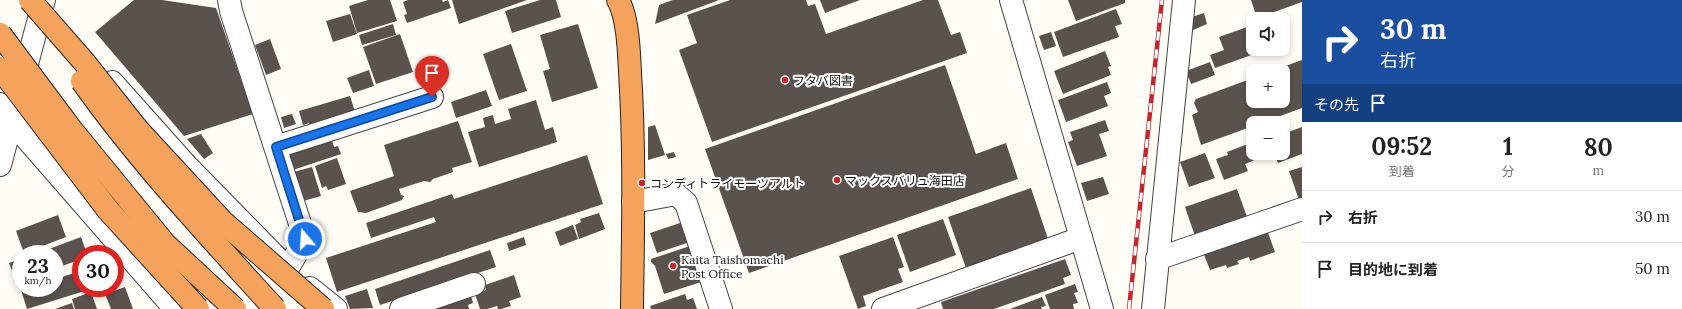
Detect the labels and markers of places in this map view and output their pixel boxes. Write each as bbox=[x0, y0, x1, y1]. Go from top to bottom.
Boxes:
pin bbox=[415, 56, 449, 97]
place label: フタバ図書 bbox=[793, 73, 853, 88]
marker: フタバ図書 bbox=[780, 75, 790, 85]
place label: マックスバリュ海田店 bbox=[845, 173, 965, 188]
marker: マックスバリュ海田店 bbox=[832, 175, 842, 185]
place label: コンディトライモーツアルト bbox=[650, 176, 805, 191]
marker: コンディトライモーツアルト bbox=[637, 178, 647, 188]
place label: Kaita Taishomachi Post Office bbox=[681, 252, 784, 281]
marker: Kaita Taishomachi Post Office bbox=[668, 261, 678, 271]

